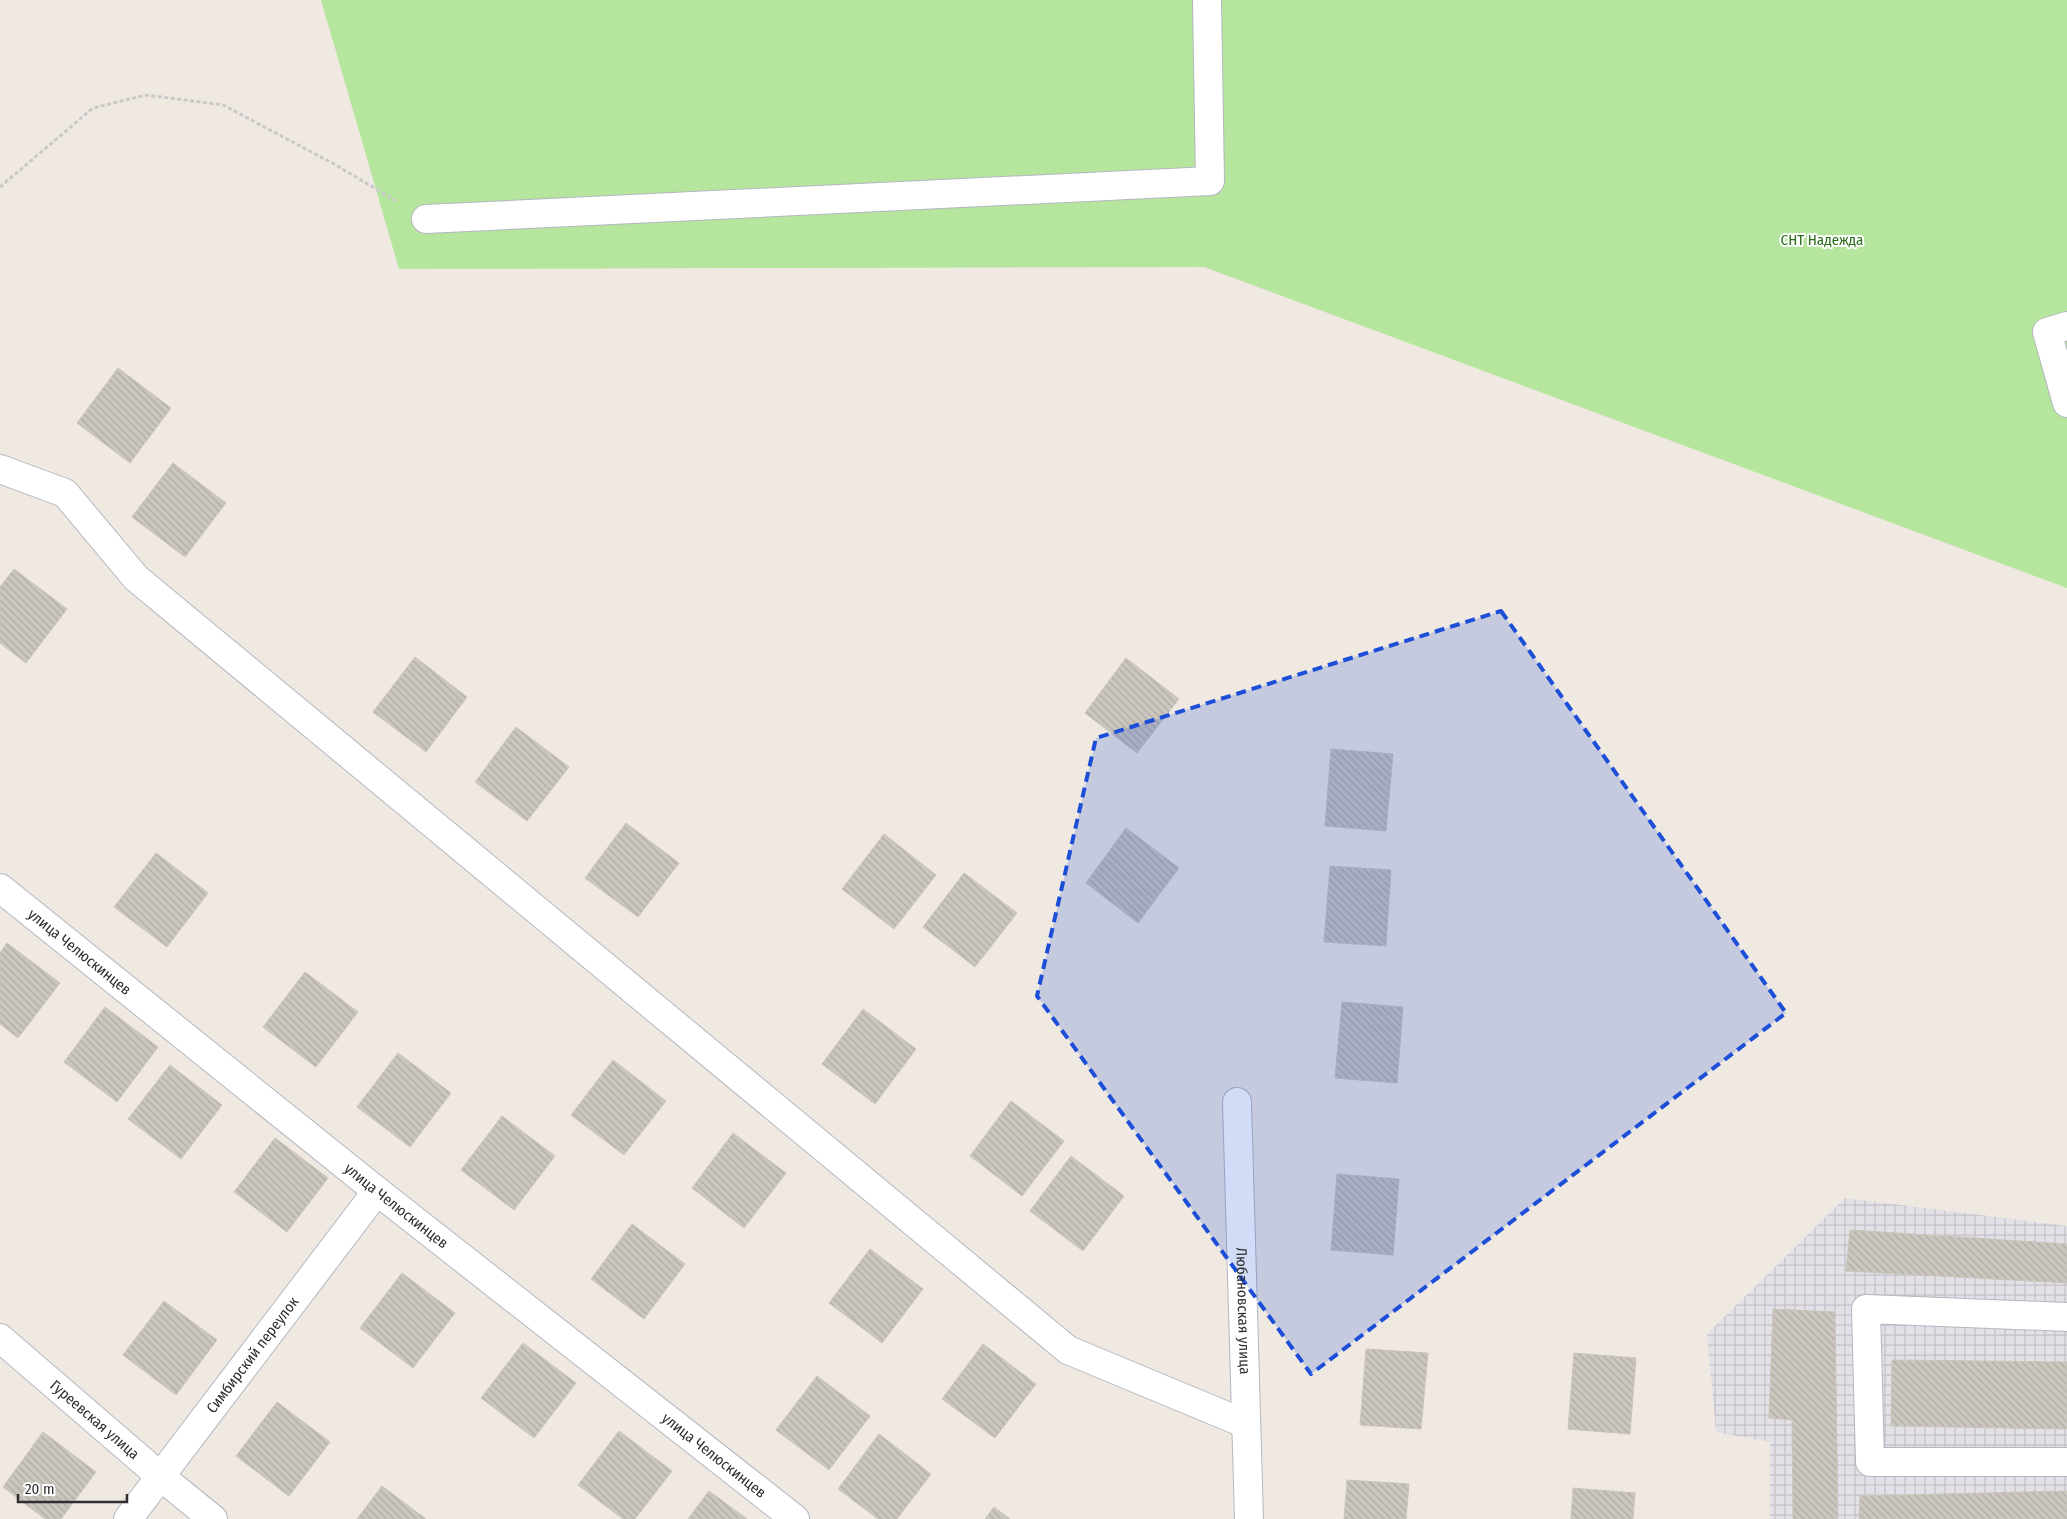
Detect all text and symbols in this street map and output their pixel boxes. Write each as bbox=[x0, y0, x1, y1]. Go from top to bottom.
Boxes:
park label: СНТ Надежда bbox=[1781, 231, 1863, 249]
street label: улица Челюскинцев bbox=[24, 905, 135, 999]
street label: улица Челюскинцев bbox=[341, 1159, 452, 1252]
street label: Любановская улица bbox=[1232, 1247, 1254, 1375]
street label: Симбирский переулок bbox=[203, 1293, 302, 1417]
street label: Гуреевская улица bbox=[46, 1376, 143, 1463]
street label: улица Челюскинцев bbox=[658, 1409, 770, 1502]
scale bar bbox=[18, 1472, 126, 1504]
text: 20 m bbox=[25, 1480, 55, 1498]

